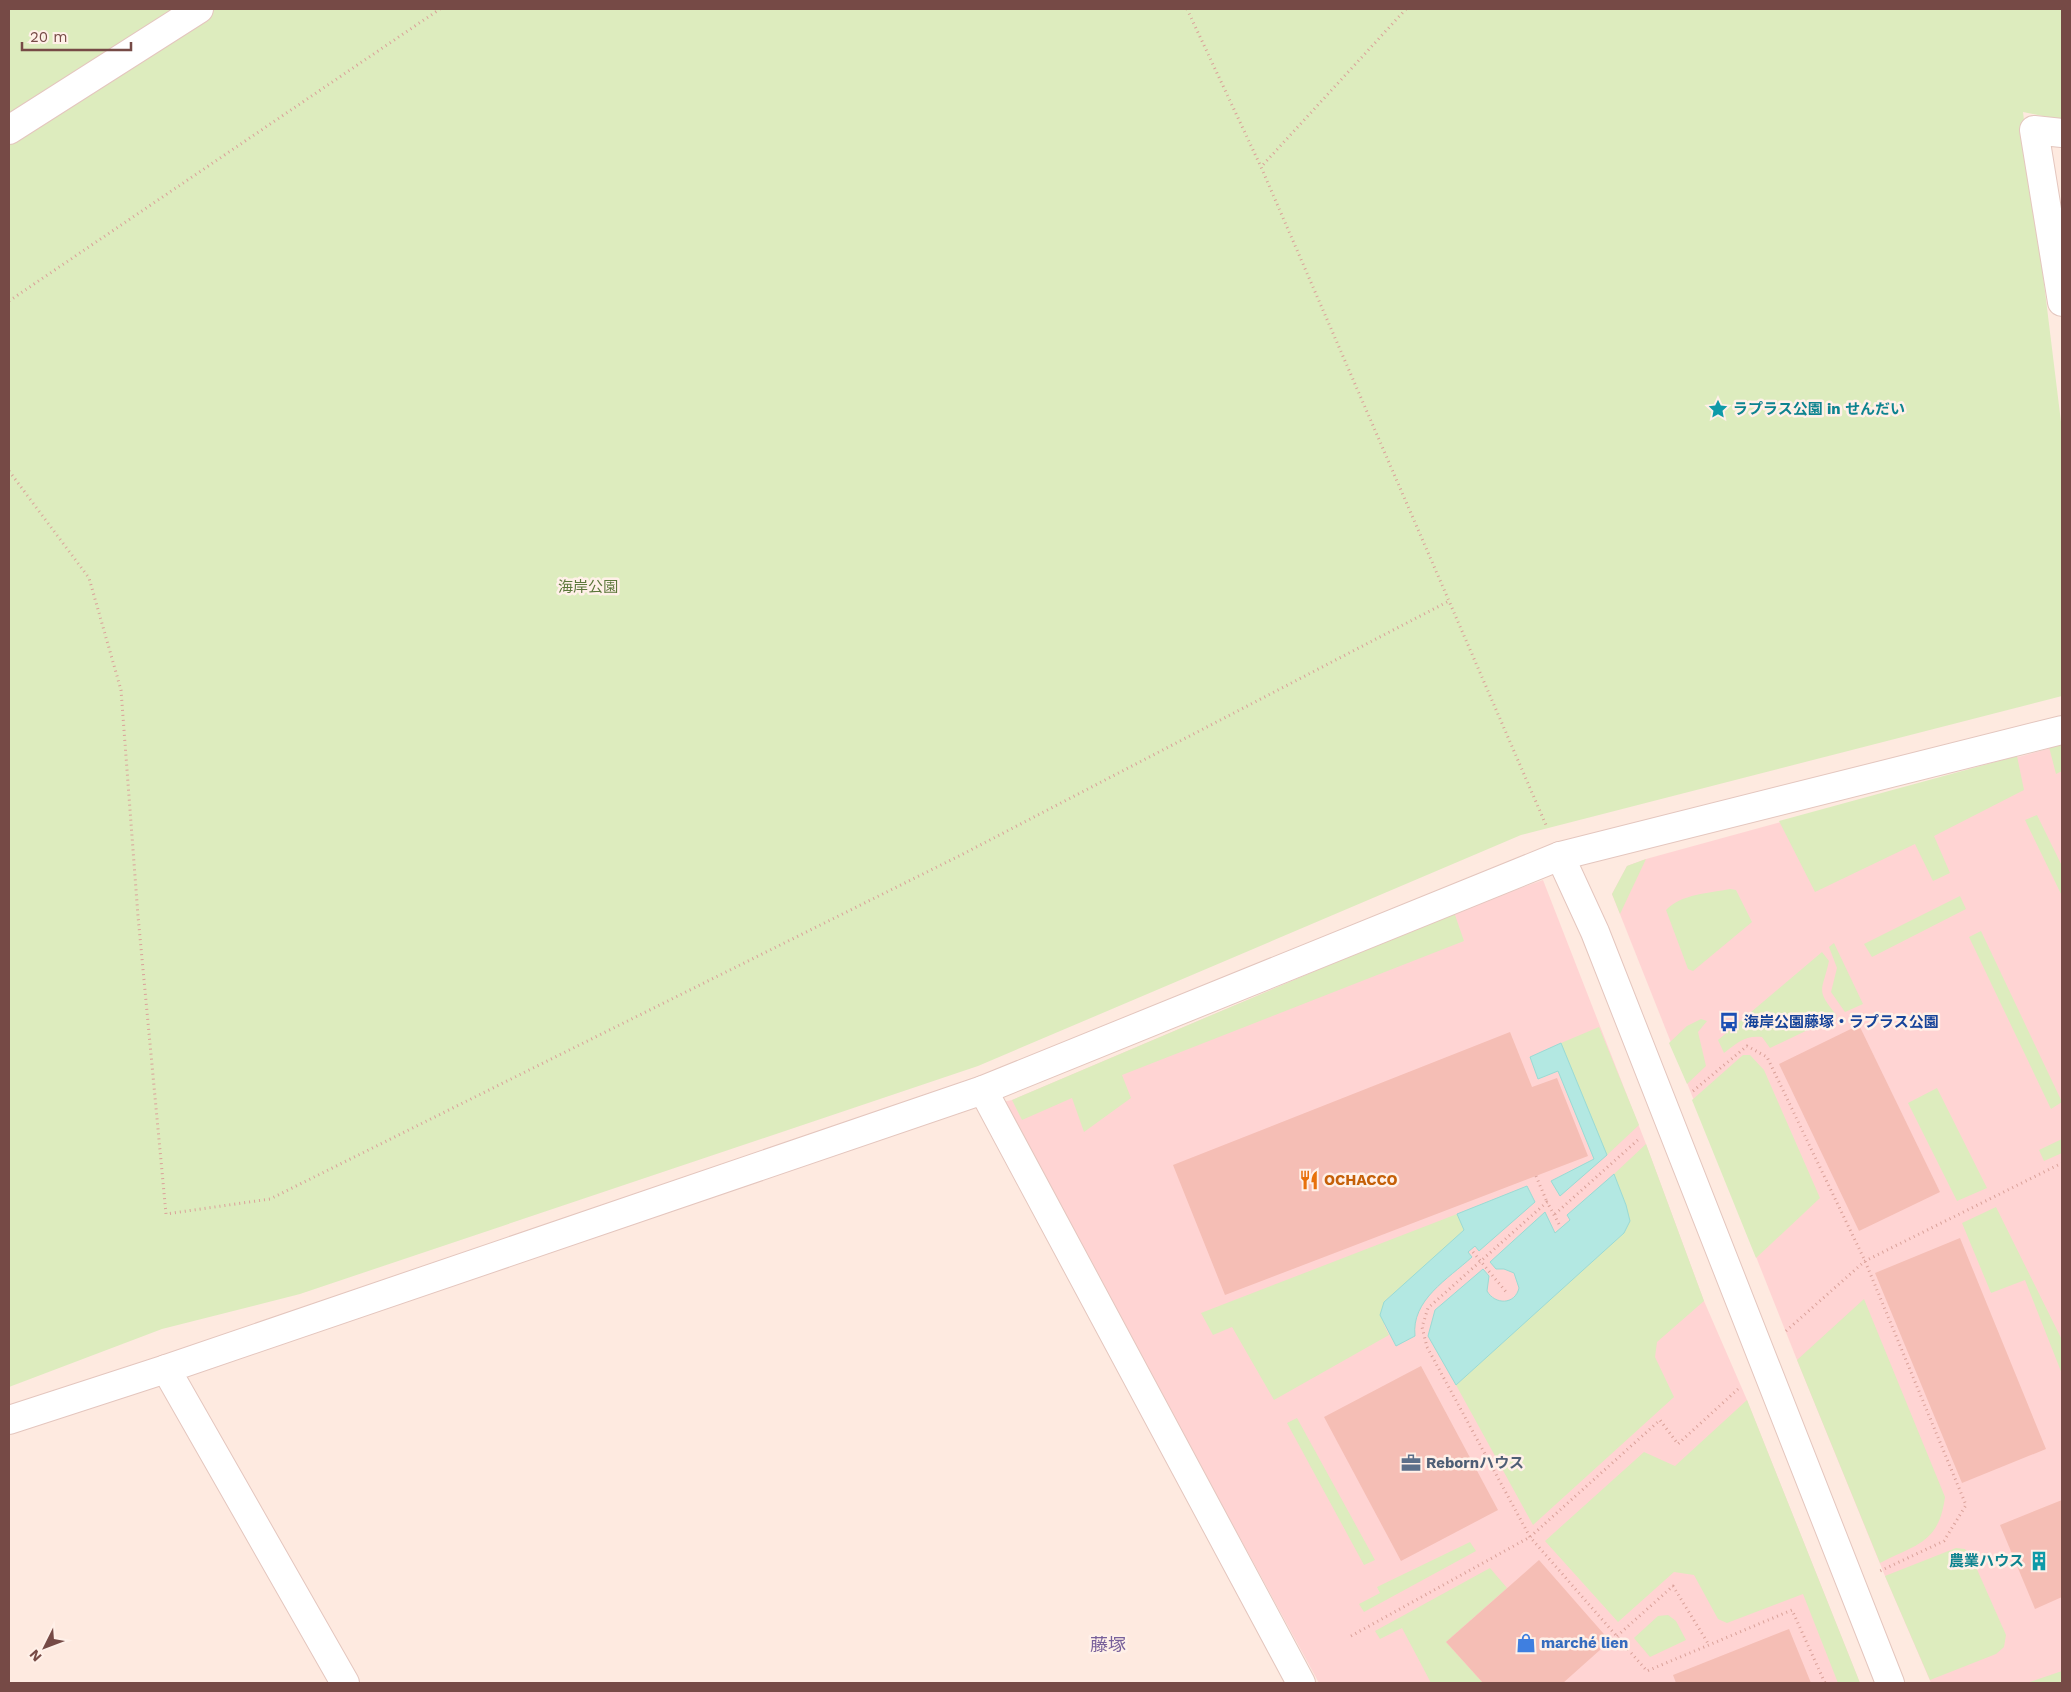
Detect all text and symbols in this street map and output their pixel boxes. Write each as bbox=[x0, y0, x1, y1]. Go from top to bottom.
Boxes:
scale bar bbox=[22, 20, 131, 52]
text: 20 m bbox=[30, 28, 68, 46]
place icon: ラプラス公園 in せんだい bbox=[1707, 398, 1729, 420]
place label: ラプラス公園 in せんだい bbox=[1733, 400, 1905, 418]
park label: 海岸公園 bbox=[558, 578, 618, 596]
bus stop icon: 海岸公園藤塚・ラプラス公園 bbox=[1718, 1011, 1740, 1033]
place label: 海岸公園藤塚・ラプラス公園 bbox=[1744, 1013, 1939, 1031]
restaurant icon: OCHACCO bbox=[1298, 1169, 1320, 1191]
place label: OCHACCO bbox=[1324, 1171, 1398, 1189]
office icon: Rebornハウス bbox=[1400, 1452, 1422, 1474]
place label: Rebornハウス bbox=[1426, 1454, 1524, 1472]
building icon: 農業ハウス bbox=[2028, 1550, 2050, 1572]
place label: 農業ハウス bbox=[1949, 1552, 2024, 1570]
north arrow bbox=[20, 1622, 70, 1672]
shop icon: marché lien bbox=[1515, 1632, 1537, 1654]
district label: 藤塚 bbox=[1090, 1634, 1126, 1655]
place label: marché lien bbox=[1541, 1634, 1628, 1652]
text: N bbox=[26, 1646, 45, 1665]

